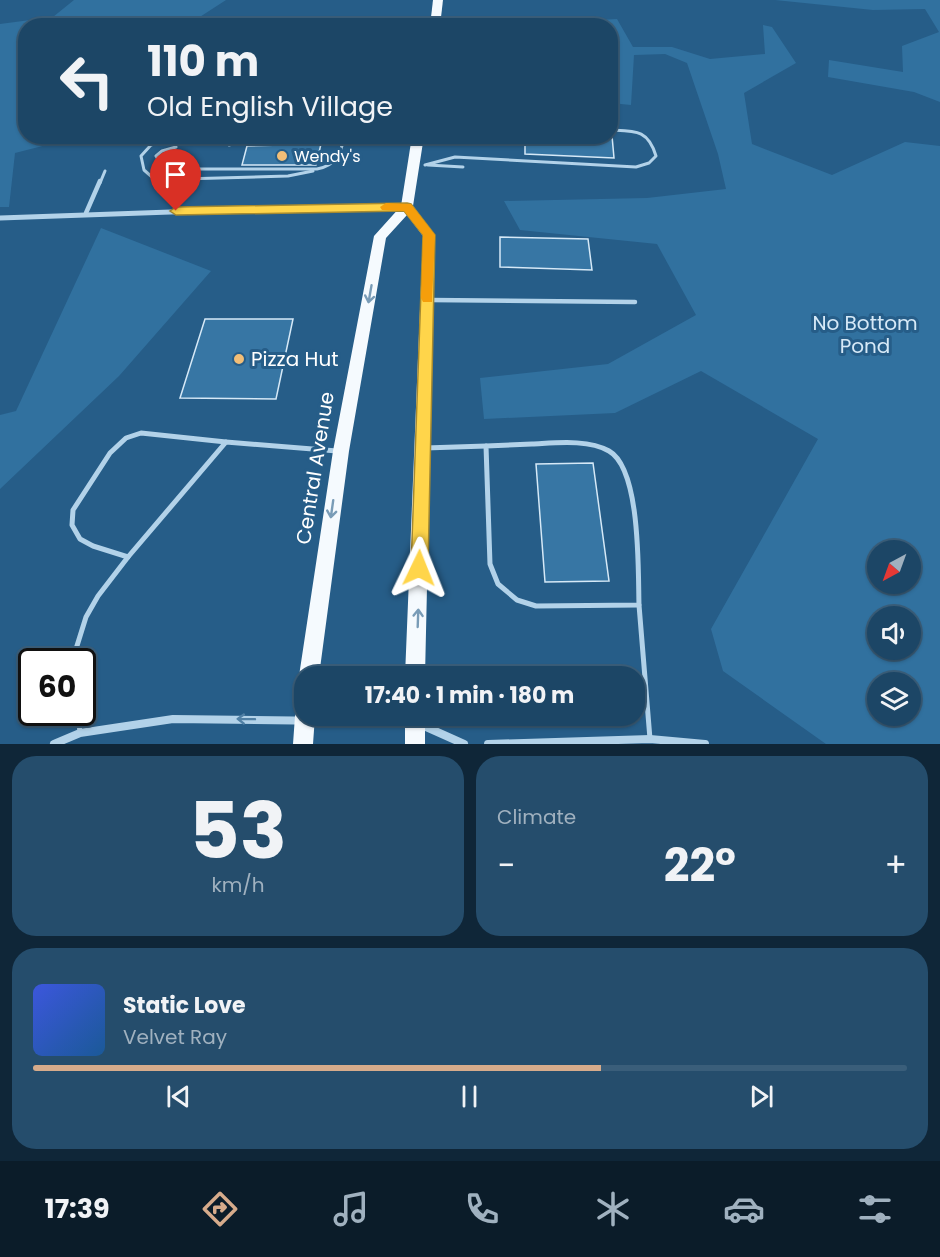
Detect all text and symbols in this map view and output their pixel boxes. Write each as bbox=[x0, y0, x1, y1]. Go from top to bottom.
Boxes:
text: 110 m bbox=[147, 32, 259, 91]
icon: left bbox=[48, 42, 126, 120]
text: Old English Village bbox=[147, 88, 393, 125]
place label: Wendy's bbox=[294, 145, 361, 168]
pin bbox=[150, 149, 201, 211]
marker: Wendy's bbox=[275, 149, 289, 163]
icon: arrive bbox=[159, 158, 192, 191]
one-way arrow bbox=[364, 284, 375, 303]
park label: No Bottom Pond bbox=[812, 309, 918, 360]
place label: Pizza Hut bbox=[251, 345, 338, 373]
marker: Pizza Hut bbox=[232, 352, 246, 366]
street label: Central Avenue bbox=[289, 390, 341, 546]
one-way arrow bbox=[327, 499, 338, 519]
position arrow bbox=[387, 536, 451, 600]
north arrow bbox=[867, 540, 921, 594]
map controls bbox=[867, 540, 921, 726]
button: sound bbox=[867, 606, 921, 660]
one-way arrow bbox=[412, 609, 423, 629]
speed limit sign: 60 bbox=[18, 648, 96, 726]
button: layers bbox=[867, 672, 921, 726]
text: 17:40 · 1 min · 180 m bbox=[365, 680, 574, 711]
one-way arrow bbox=[237, 714, 257, 725]
text: 53 bbox=[189, 776, 287, 885]
text: Climate bbox=[497, 803, 576, 831]
text: 22° bbox=[664, 834, 736, 897]
text: − bbox=[497, 842, 515, 889]
text: + bbox=[884, 842, 907, 889]
text: km/h bbox=[211, 871, 265, 899]
text: Static Love bbox=[123, 990, 246, 1021]
text: Velvet Ray bbox=[123, 1023, 227, 1051]
icon: previous bbox=[162, 1080, 195, 1113]
icon: pause bbox=[453, 1080, 486, 1113]
icon: next bbox=[745, 1080, 778, 1113]
icon: directions bbox=[199, 1188, 241, 1230]
icon: music bbox=[330, 1188, 372, 1230]
icon: phone bbox=[461, 1188, 503, 1230]
icon: climate bbox=[592, 1188, 634, 1230]
icon: car bbox=[723, 1188, 765, 1230]
icon: filters bbox=[854, 1188, 896, 1230]
text: 17:39 bbox=[44, 1190, 110, 1227]

